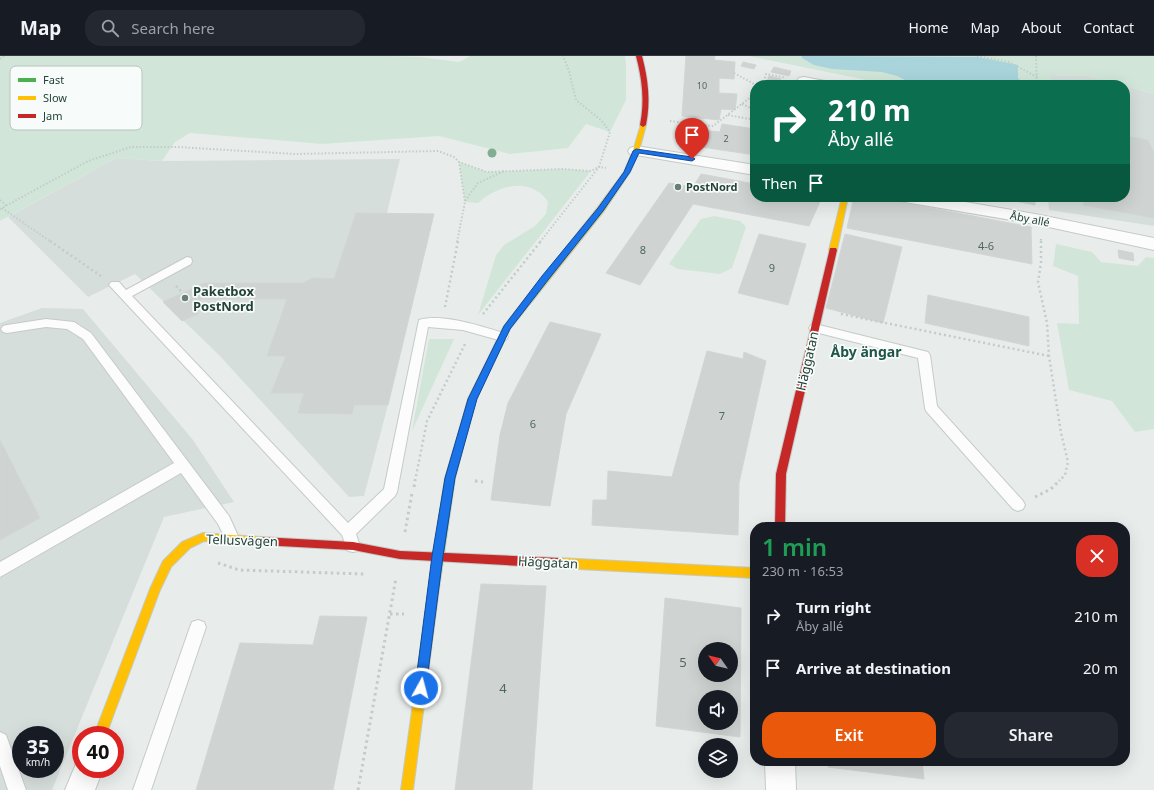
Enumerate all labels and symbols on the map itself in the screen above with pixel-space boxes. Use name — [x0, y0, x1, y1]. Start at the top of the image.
legend — [10, 66, 142, 130]
text: Fast — [43, 72, 64, 87]
house number: 10 — [697, 79, 707, 92]
text: Slow — [43, 90, 67, 105]
text: Jam — [42, 108, 62, 123]
pin — [675, 118, 709, 159]
house number: 2 — [723, 132, 729, 145]
place label: PostNord — [686, 179, 738, 194]
marker: PostNord — [673, 182, 683, 192]
street label: Åby allé — [1009, 207, 1051, 230]
house number: 4-6 — [978, 238, 994, 253]
house number: 8 — [640, 242, 646, 257]
house number: 9 — [769, 260, 775, 275]
place label: Paketbox PostNord — [193, 282, 254, 315]
marker: Paketbox PostNord — [180, 293, 190, 303]
street label: Häggatan — [791, 330, 823, 392]
district label: Åby ängar — [831, 342, 902, 361]
house number: 7 — [719, 408, 725, 423]
house number: 6 — [530, 416, 536, 431]
street label: Tellusvägen — [206, 530, 278, 550]
street label: Häggatan — [517, 551, 579, 573]
north arrow — [698, 642, 738, 682]
house number: 5 — [679, 653, 687, 671]
position arrow — [400, 667, 442, 709]
house number: 4 — [499, 679, 507, 697]
speed limit sign: 40 — [72, 726, 124, 778]

